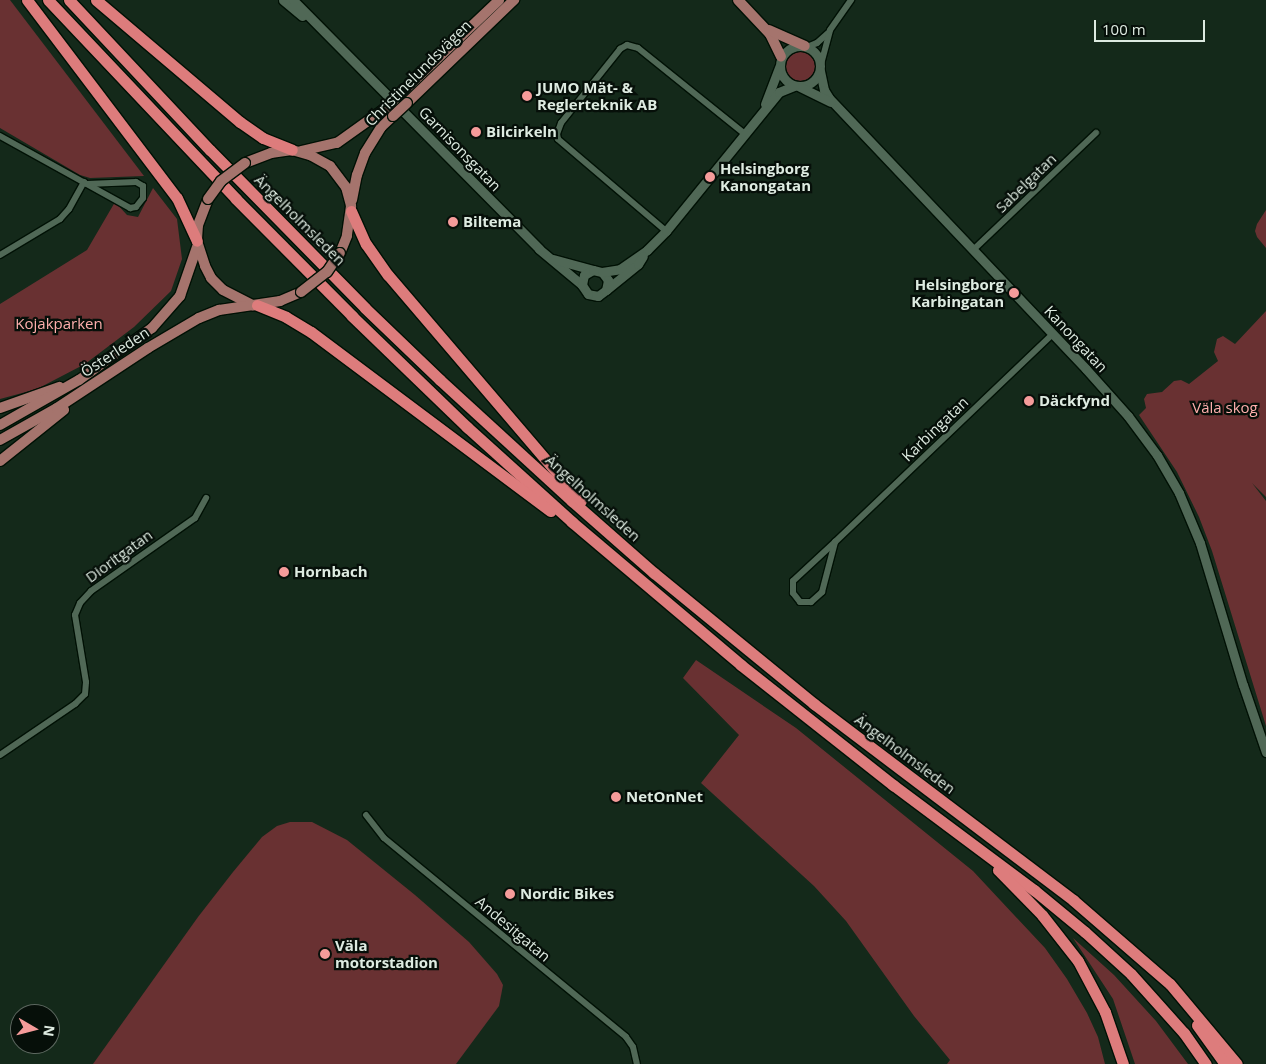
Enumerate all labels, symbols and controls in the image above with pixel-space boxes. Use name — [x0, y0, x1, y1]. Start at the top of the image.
scale bar — [1096, 10, 1207, 42]
street label: Christinelundsvägen — [361, 16, 475, 130]
text: 100 m — [1102, 19, 1146, 39]
place label: JUMO Mät- & Reglerteknik AB — [537, 78, 657, 113]
marker: JUMO Mät- & Reglerteknik AB — [521, 90, 533, 102]
street label: Garnisonsgatan — [415, 103, 505, 195]
place label: Bilcirkeln — [486, 123, 557, 141]
marker: Bilcirkeln — [470, 126, 482, 138]
street label: Sabelgatan — [992, 150, 1060, 216]
place label: Helsingborg Kanongatan — [720, 159, 811, 194]
street label: Ängelholmsleden — [251, 171, 349, 269]
marker: Helsingborg Kanongatan — [704, 171, 716, 183]
place label: Biltema — [463, 213, 521, 231]
marker: Biltema — [447, 216, 459, 228]
place label: Helsingborg Karbingatan — [911, 275, 1004, 310]
marker: Helsingborg Karbingatan — [1008, 287, 1020, 299]
street label: Kanongatan — [1041, 302, 1111, 376]
park label: Kojakparken — [15, 315, 103, 333]
street label: Österleden — [78, 323, 152, 381]
place label: Däckfynd — [1039, 392, 1110, 410]
street label: Karbingatan — [898, 393, 972, 465]
marker: Däckfynd — [1023, 395, 1035, 407]
park label: Väla skog — [1192, 399, 1258, 417]
street label: Ängelholmsleden — [542, 451, 644, 545]
street label: Dioritgatan — [82, 526, 156, 586]
place label: Hornbach — [294, 563, 368, 581]
marker: Hornbach — [278, 566, 290, 578]
street label: Ängelholmsleden — [851, 710, 959, 798]
place label: NetOnNet — [626, 788, 703, 806]
marker: NetOnNet — [610, 791, 622, 803]
place label: Nordic Bikes — [520, 885, 614, 903]
marker: Nordic Bikes — [504, 888, 516, 900]
street label: Andesitgatan — [472, 893, 554, 965]
place label: Väla motorstadion — [335, 936, 438, 971]
marker: Väla motorstadion — [319, 948, 331, 960]
north arrow — [10, 1004, 60, 1054]
text: N — [39, 1024, 60, 1038]

